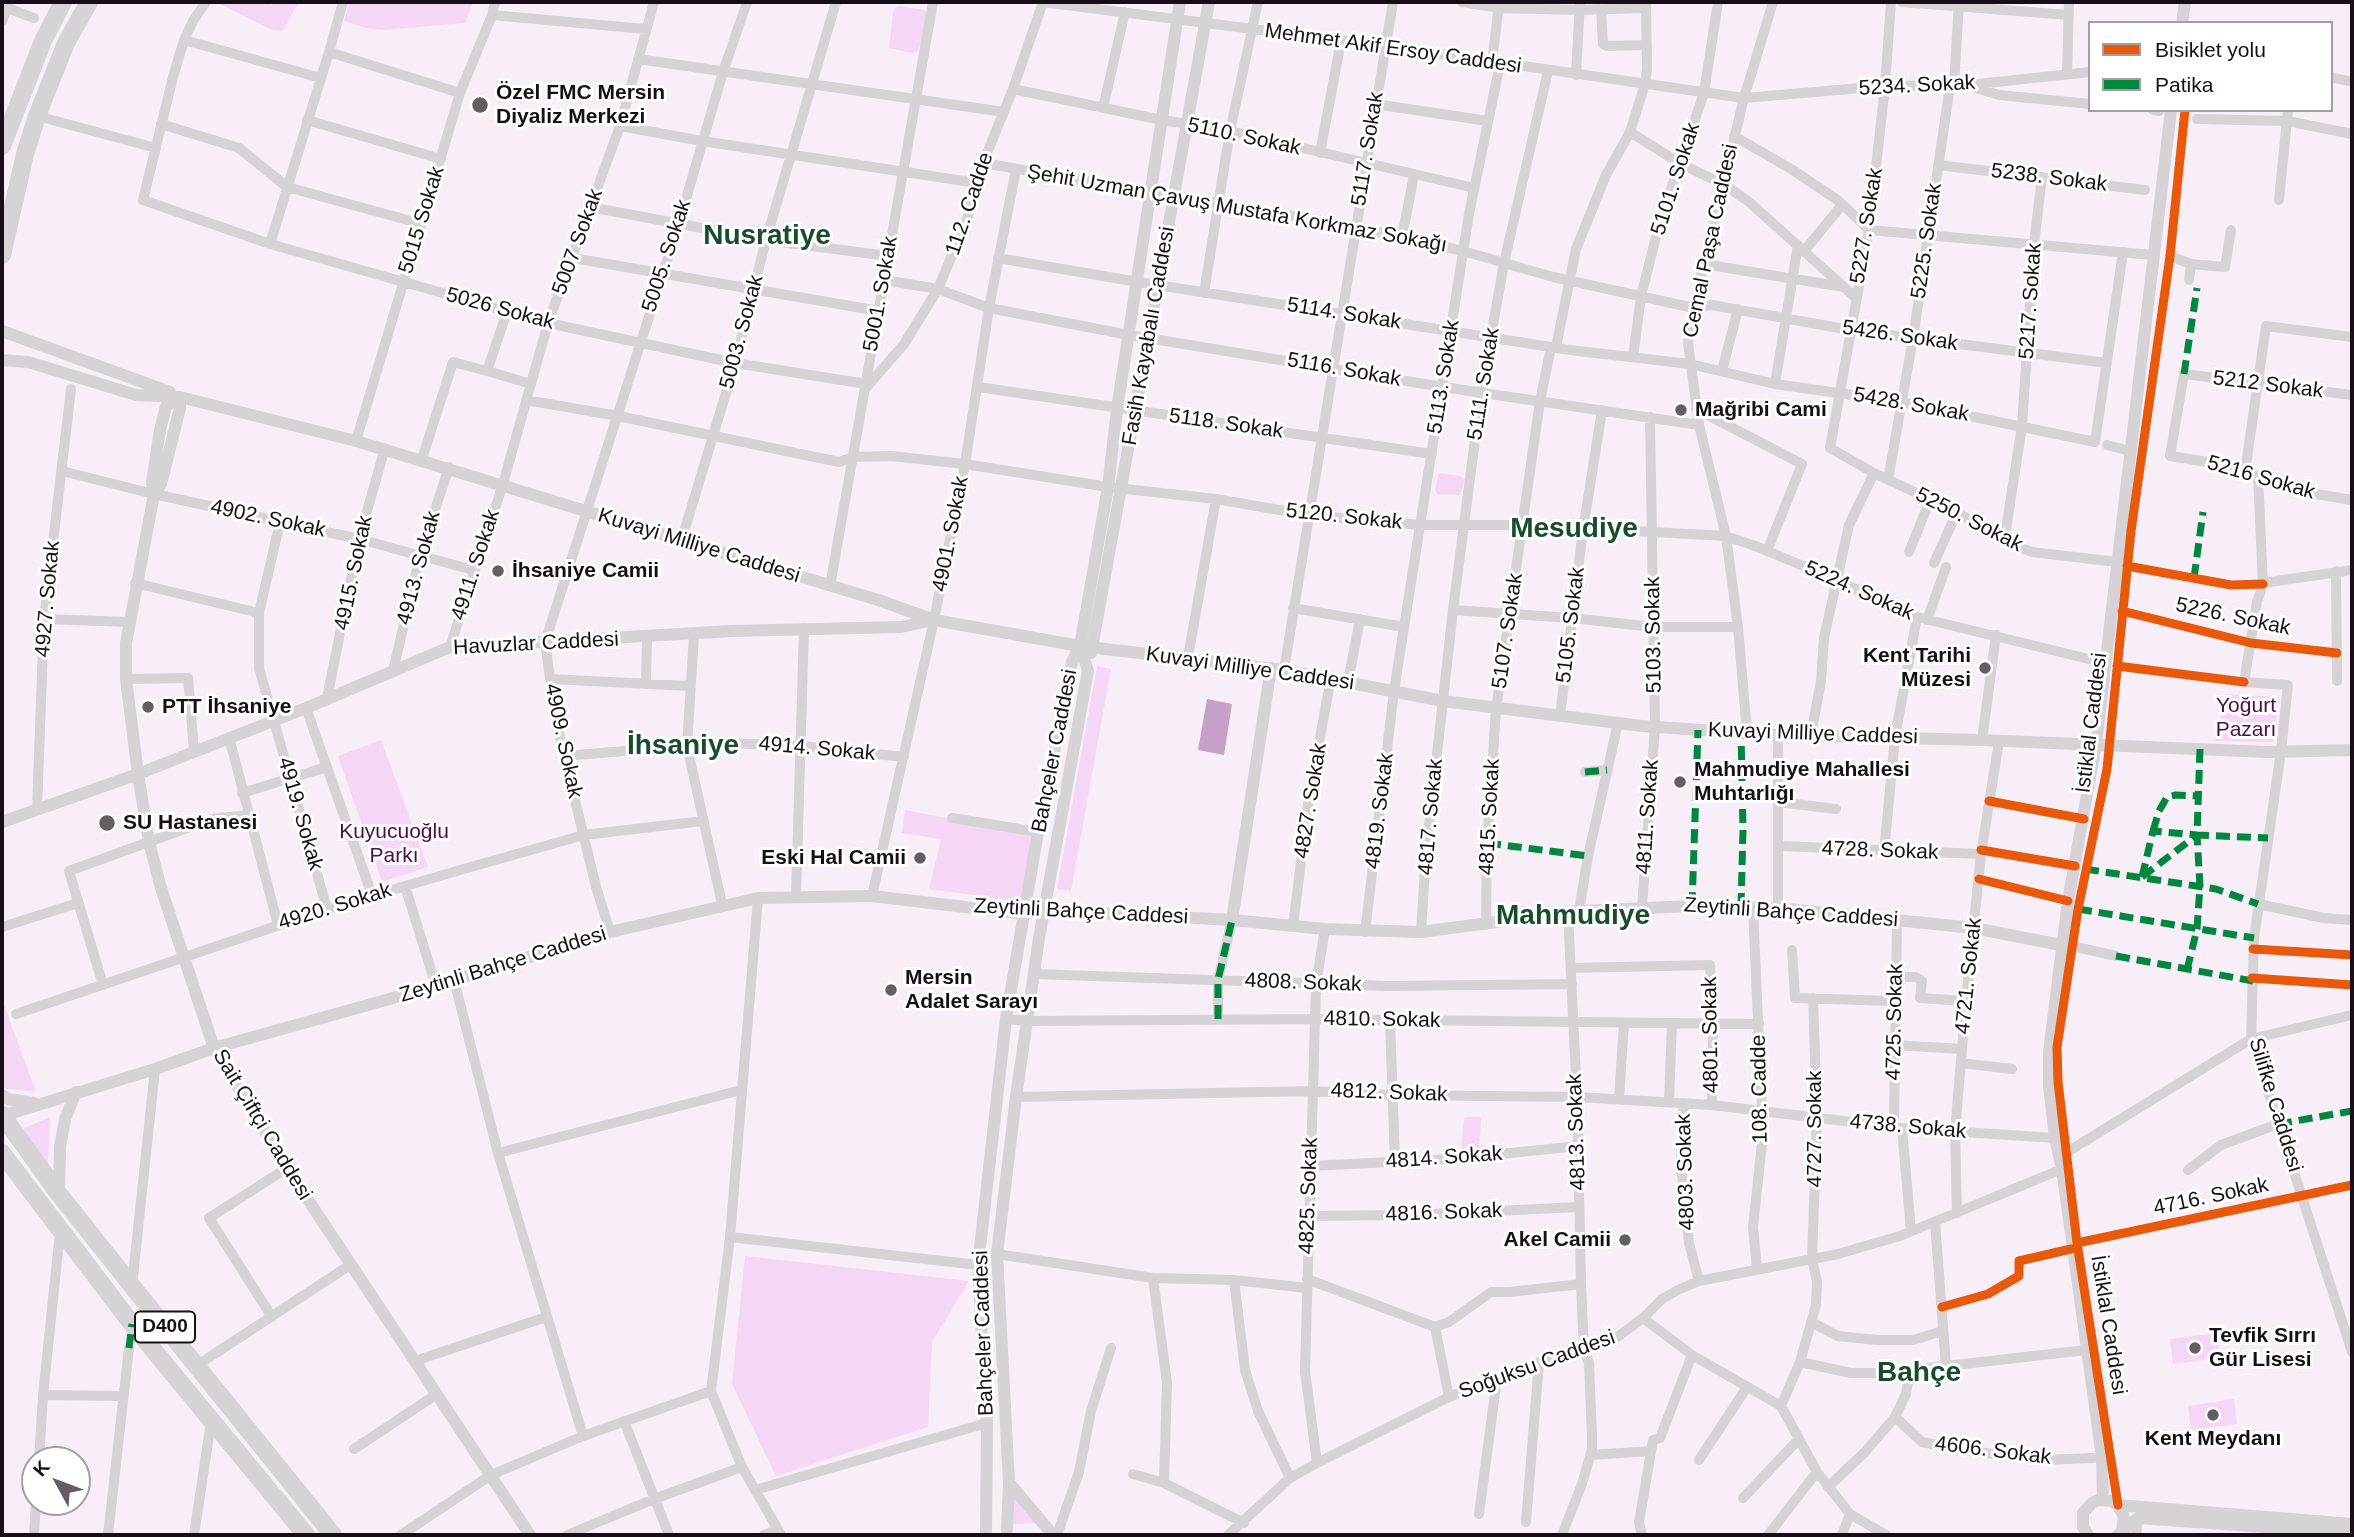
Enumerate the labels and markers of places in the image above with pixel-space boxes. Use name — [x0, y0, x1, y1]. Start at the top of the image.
place label: Özel FMC Mersin Diyaliz Merkezi — [496, 80, 665, 130]
marker: Özel FMC Mersin Diyaliz Merkezi — [470, 95, 490, 115]
place label: Mağribi Cami — [1695, 397, 1827, 423]
marker: Mağribi Cami — [1673, 402, 1689, 418]
place label: İhsaniye Camii — [512, 558, 659, 584]
marker: İhsaniye Camii — [490, 563, 506, 579]
place label: Kent Tarihi Müzesi — [1863, 643, 1971, 693]
marker: Kent Tarihi Müzesi — [1977, 660, 1993, 676]
place label: PTT İhsaniye — [162, 694, 292, 720]
marker: PTT İhsaniye — [140, 699, 156, 715]
place label: Mahmudiye Mahallesi Muhtarlığı — [1694, 757, 1910, 807]
marker: Mahmudiye Mahallesi Muhtarlığı — [1672, 774, 1688, 790]
place label: SU Hastanesi — [123, 810, 257, 836]
marker: SU Hastanesi — [97, 813, 117, 833]
place label: Eski Hal Camii — [761, 845, 906, 871]
marker: Eski Hal Camii — [912, 850, 928, 866]
place label: Mersin Adalet Sarayı — [905, 965, 1038, 1015]
marker: Mersin Adalet Sarayı — [883, 982, 899, 998]
place label: Akel Camii — [1504, 1227, 1611, 1253]
marker: Akel Camii — [1617, 1232, 1633, 1248]
place label: Tevfik Sırrı Gür Lisesi — [2209, 1323, 2316, 1373]
marker: Tevfik Sırrı Gür Lisesi — [2187, 1340, 2203, 1356]
marker: Kent Meydanı — [2205, 1407, 2221, 1423]
place label: Kent Meydanı — [2145, 1426, 2281, 1452]

